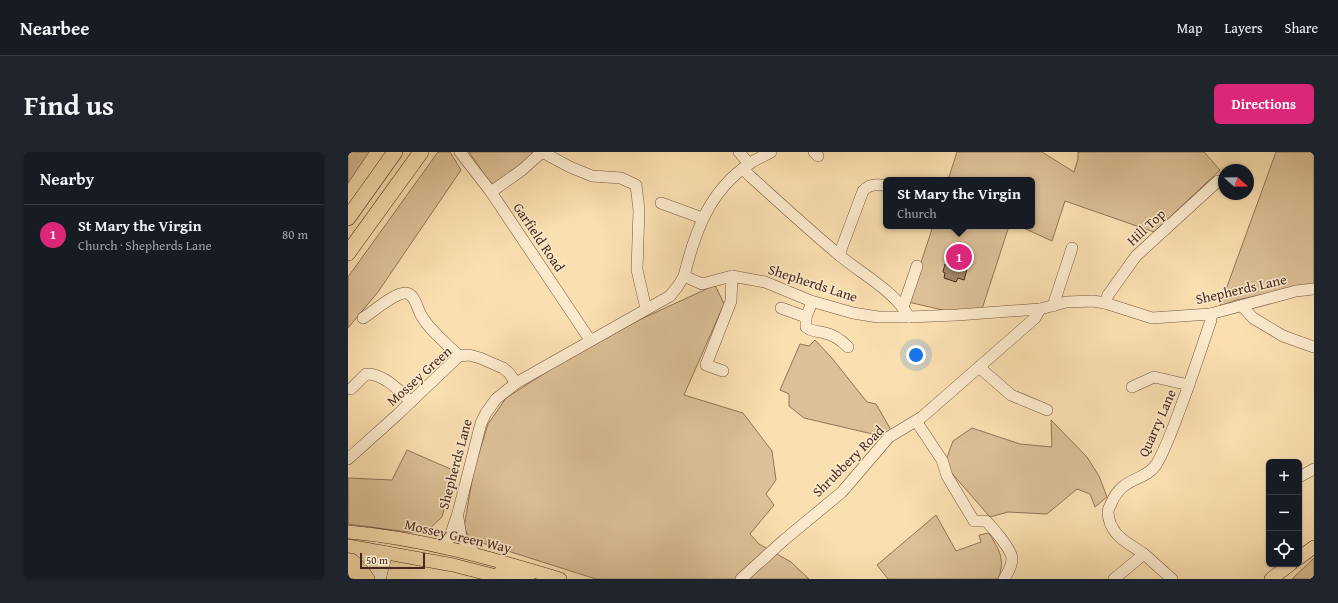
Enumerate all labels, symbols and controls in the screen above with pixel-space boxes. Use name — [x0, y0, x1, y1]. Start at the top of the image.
text: Nearbee — [20, 14, 90, 42]
text: Map — [1177, 18, 1203, 38]
text: Layers — [1225, 18, 1263, 38]
text: Share — [1285, 18, 1318, 38]
text: Find us — [24, 84, 114, 125]
button: Directions — [1214, 84, 1314, 124]
north arrow — [1218, 164, 1254, 200]
text: Nearby — [40, 166, 94, 191]
popup — [883, 177, 1035, 229]
text: St Mary the Virgin — [897, 183, 1021, 204]
street label: Garfield Road — [509, 198, 570, 276]
text: Church — [897, 204, 937, 223]
street label: Hill Top — [1122, 204, 1170, 250]
text: St Mary the Virgin — [78, 215, 202, 236]
text: 1 — [50, 225, 56, 244]
text: 80 m — [282, 225, 308, 244]
text: Church · Shepherds Lane — [78, 236, 212, 255]
pin: 1 — [946, 242, 972, 272]
street label: Shepherds Lane — [766, 259, 861, 307]
street label: Shepherds Lane — [1194, 269, 1289, 309]
street label: Mossey Green — [382, 341, 456, 411]
your location — [906, 345, 926, 365]
street label: Quarry Lane — [1133, 386, 1181, 460]
street label: Shepherds Lane — [433, 416, 477, 511]
street label: Shrubbery Road — [808, 420, 889, 501]
map controls — [1266, 459, 1302, 567]
button: + — [1266, 459, 1302, 495]
button: − — [1266, 495, 1302, 531]
street label: Mossey Green Way — [403, 514, 513, 558]
button: locate — [1266, 531, 1302, 567]
scale bar — [360, 551, 425, 570]
text: 50 m — [366, 552, 388, 568]

